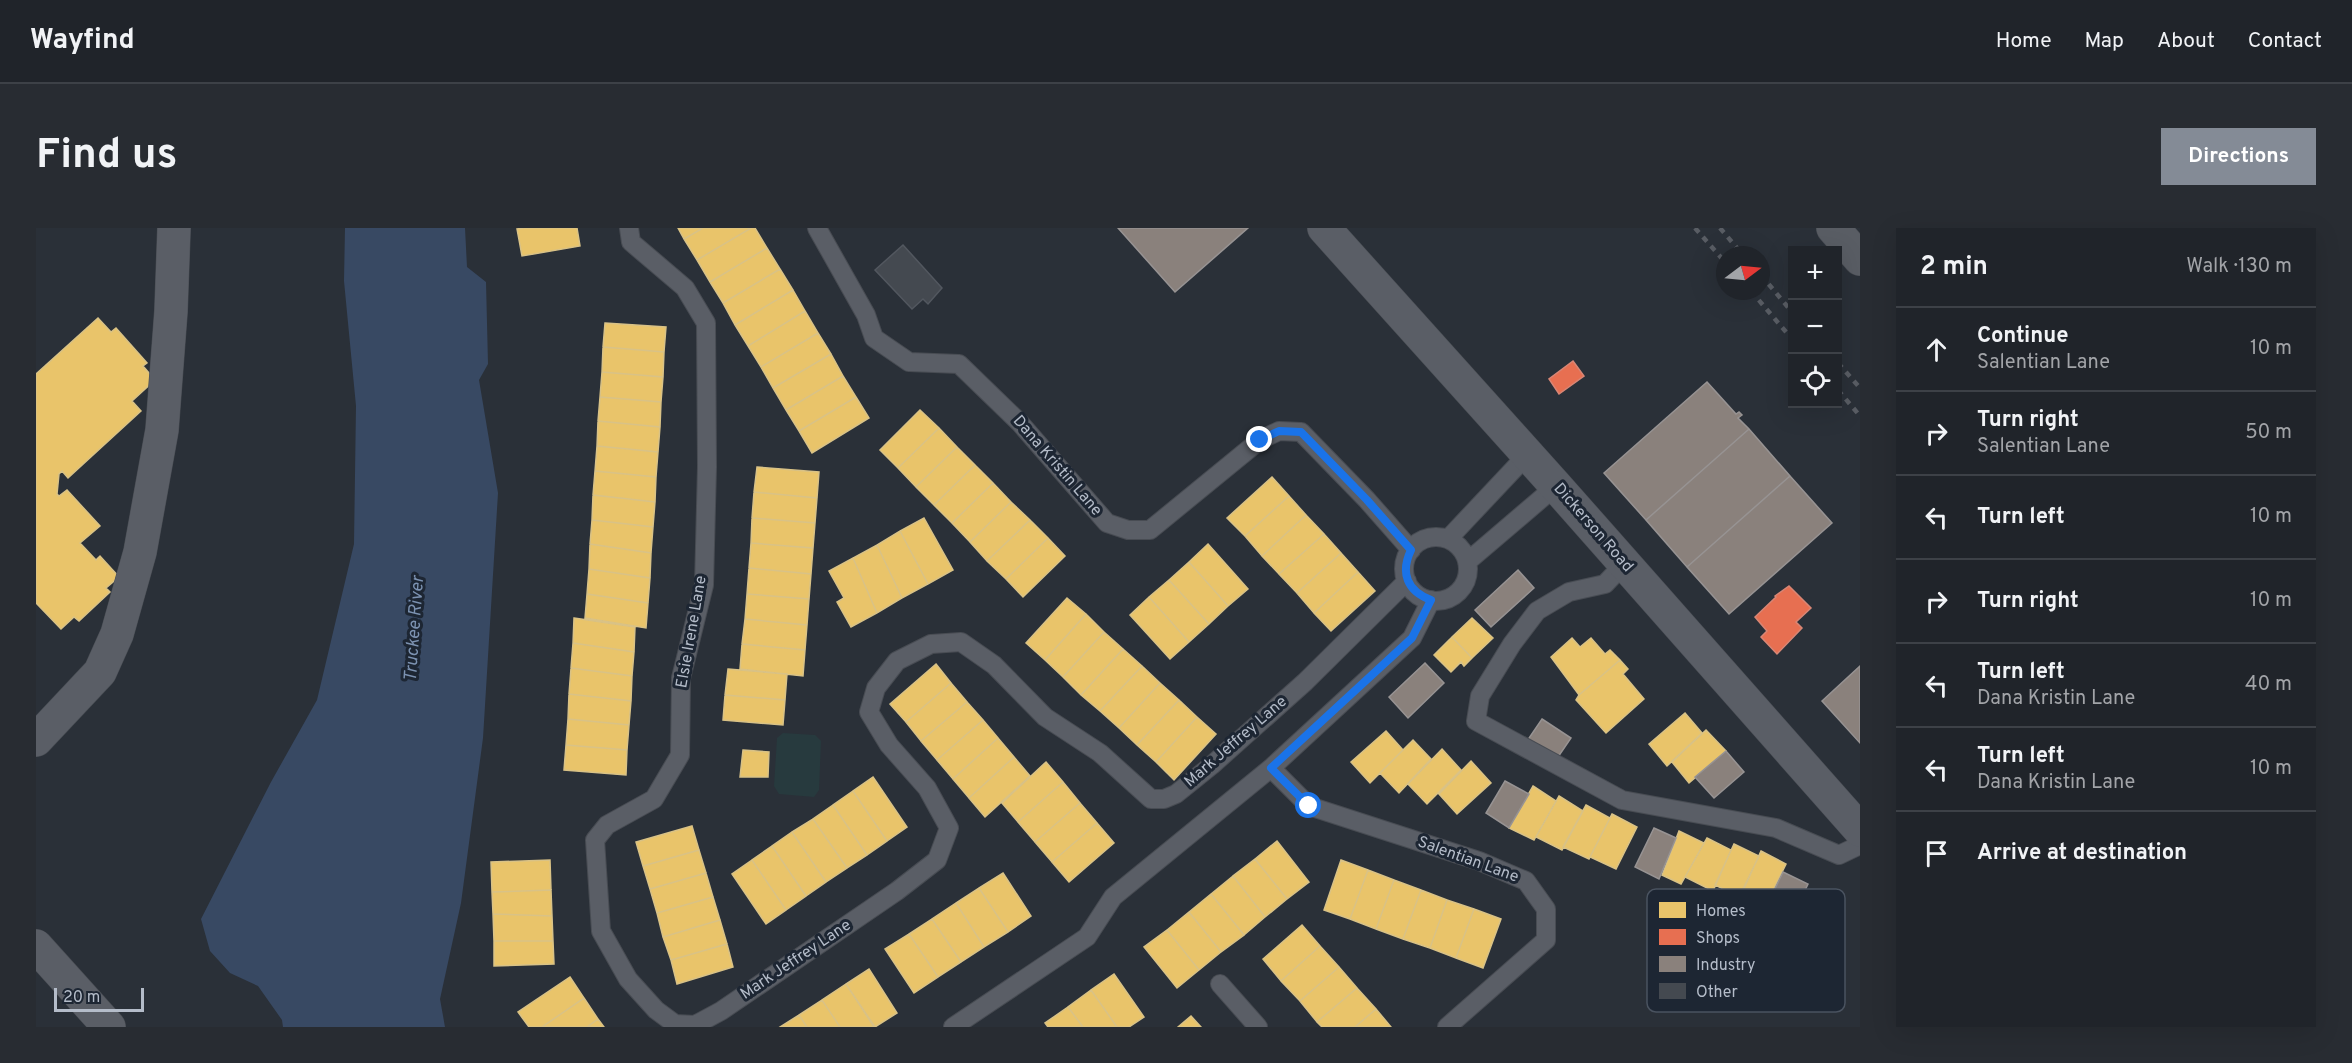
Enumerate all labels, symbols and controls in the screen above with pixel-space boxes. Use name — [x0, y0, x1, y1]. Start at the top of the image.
text: Wayfind — [30, 23, 135, 59]
text: Home — [1996, 28, 2052, 55]
text: Map — [2085, 28, 2124, 55]
text: About — [2157, 28, 2215, 55]
text: Contact — [2248, 28, 2322, 55]
button: Directions — [2161, 128, 2316, 185]
text: Find us — [36, 130, 177, 183]
north arrow — [1716, 246, 1770, 300]
map controls — [1788, 246, 1842, 408]
button: + — [1788, 246, 1842, 300]
text: 2 min — [1920, 251, 1988, 284]
text: Walk · 130 m — [2186, 254, 2292, 280]
button: − — [1788, 300, 1842, 354]
text: Continue — [1977, 323, 2068, 350]
icon: ahead — [1920, 333, 1953, 366]
text: 10 m — [2250, 336, 2292, 362]
text: Salentian Lane — [1977, 350, 2110, 376]
button: locate — [1788, 354, 1842, 408]
text: Turn right — [1977, 407, 2079, 434]
street label: Dana Kristin Lane — [1008, 412, 1106, 520]
icon: right — [1920, 417, 1953, 450]
text: 50 m — [2245, 420, 2292, 446]
route end — [1246, 426, 1272, 452]
text: Salentian Lane — [1977, 434, 2110, 460]
street label: Dickerson Road — [1549, 479, 1637, 577]
icon: left — [1920, 501, 1953, 534]
text: Turn left — [1977, 504, 2065, 531]
text: 10 m — [2250, 504, 2292, 530]
water label: Truckee River — [400, 573, 430, 683]
street label: Elsie Irene Lane — [672, 574, 712, 690]
icon: right — [1920, 585, 1953, 618]
text: Turn right — [1977, 588, 2079, 615]
text: 10 m — [2250, 588, 2292, 614]
text: Turn left — [1977, 659, 2065, 686]
icon: left — [1920, 669, 1953, 702]
text: 40 m — [2245, 672, 2292, 698]
text: Dana Kristin Lane — [1977, 686, 2135, 712]
street label: Mark Jeffrey Lane — [1181, 692, 1291, 792]
text: Turn left — [1977, 743, 2065, 770]
icon: left — [1920, 753, 1953, 786]
text: 10 m — [2250, 756, 2292, 782]
text: Dana Kristin Lane — [1977, 770, 2135, 796]
route start — [1295, 792, 1321, 818]
street label: Salentian Lane — [1415, 832, 1521, 888]
icon: arrive — [1920, 837, 1953, 870]
text: Arrive at destination — [1977, 840, 2187, 867]
legend — [1647, 889, 1845, 1012]
text: Homes — [1696, 902, 1746, 922]
street label: Mark Jeffrey Lane — [737, 916, 855, 1004]
text: Shops — [1696, 929, 1740, 949]
text: Industry — [1696, 956, 1755, 976]
text: Other — [1696, 983, 1738, 1003]
scale bar — [54, 985, 144, 1012]
text: 20 m — [63, 988, 100, 1008]

